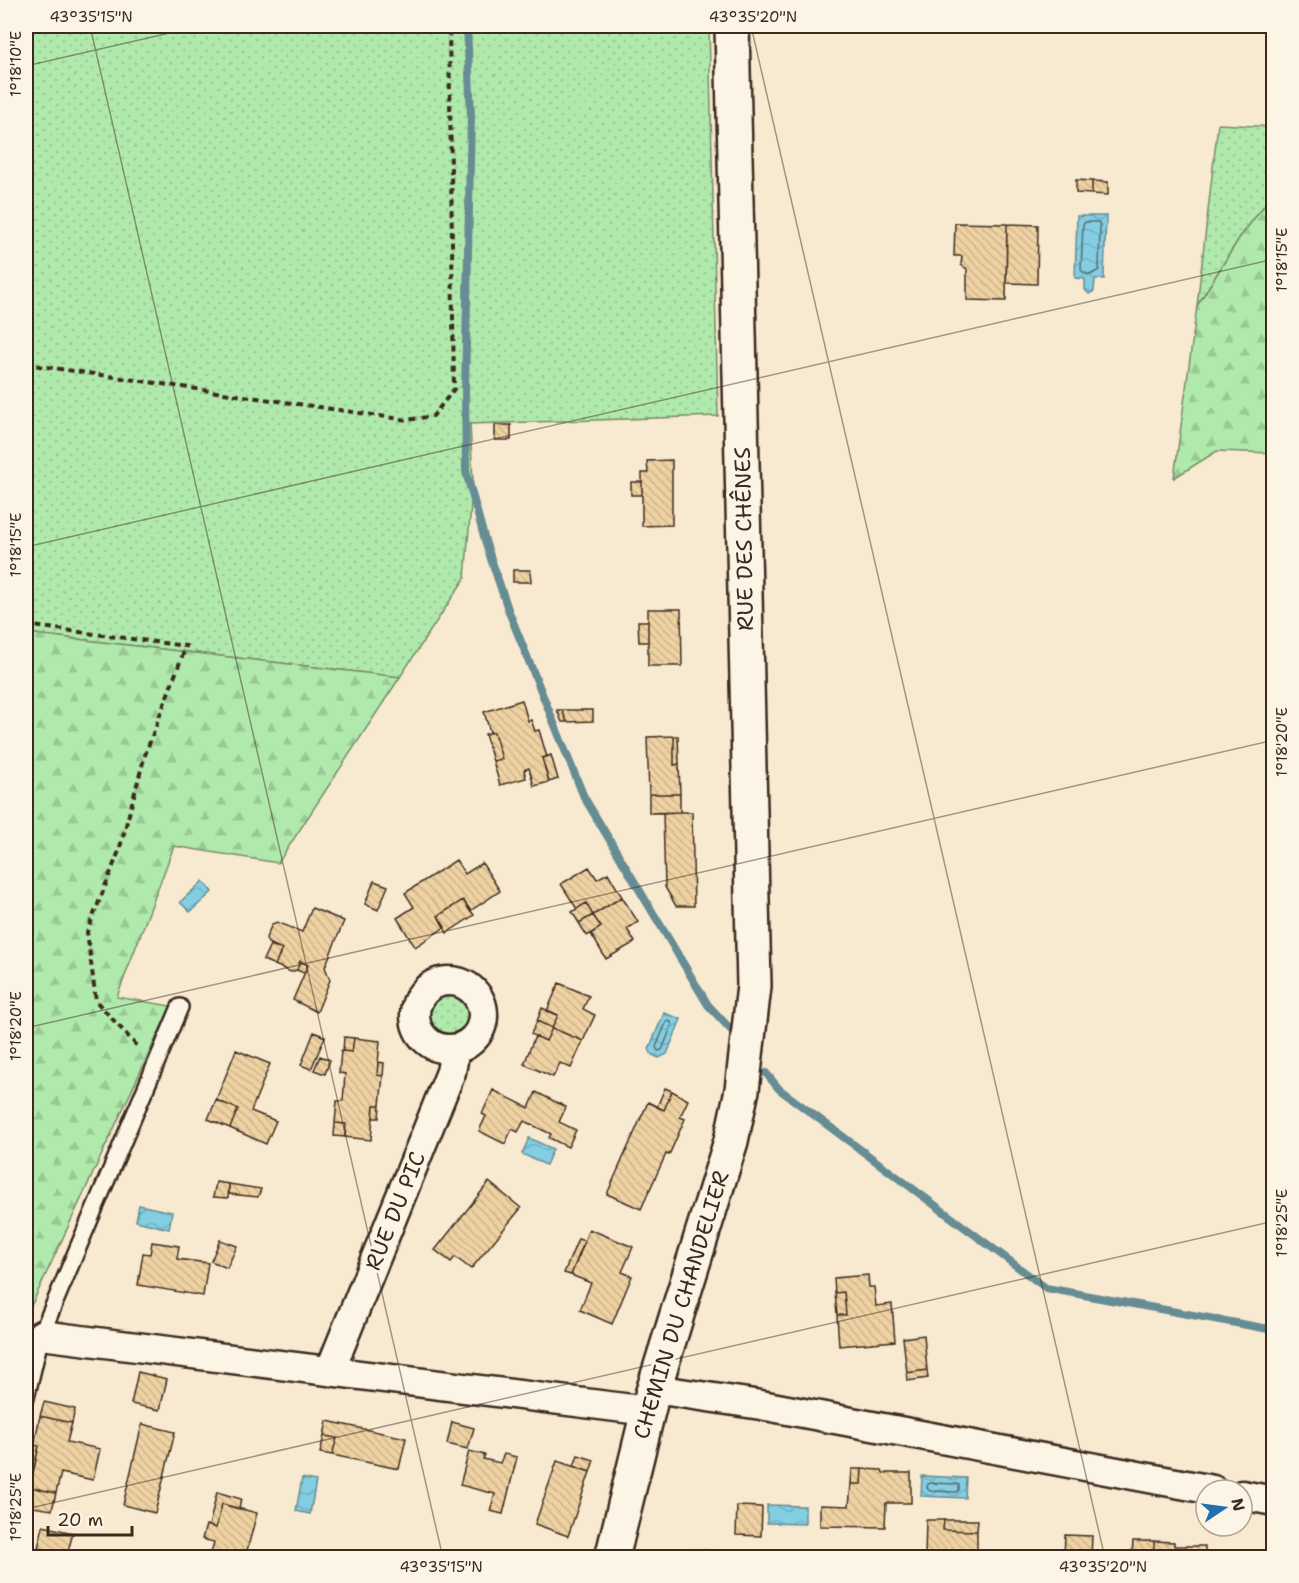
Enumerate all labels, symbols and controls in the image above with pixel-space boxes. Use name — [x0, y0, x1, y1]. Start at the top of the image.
text: 43°35'15"N — [49, 7, 133, 27]
text: 43°35'20"N — [709, 7, 797, 27]
text: 1°18'10"E — [6, 31, 26, 97]
text: 1°18'15"E — [1272, 228, 1292, 292]
street label: RUE DES CHÊNES — [728, 447, 760, 631]
text: 1°18'15"E — [6, 513, 26, 577]
text: 1°18'20"E — [1272, 707, 1292, 777]
text: 1°18'20"E — [6, 991, 26, 1061]
street label: RUE DU PIC — [358, 1147, 432, 1275]
street label: CHEMIN DU CHANDELIER — [626, 1167, 736, 1443]
text: 1°18'25"E — [1272, 1189, 1292, 1257]
text: 1°18'25"E — [6, 1473, 26, 1541]
north arrow — [1194, 1478, 1254, 1538]
text: N — [1226, 1496, 1250, 1513]
scale bar — [48, 1499, 132, 1537]
text: 20 m — [57, 1508, 103, 1532]
text: 43°35'15"N — [399, 1557, 483, 1577]
text: 43°35'20"N — [1059, 1557, 1147, 1577]

